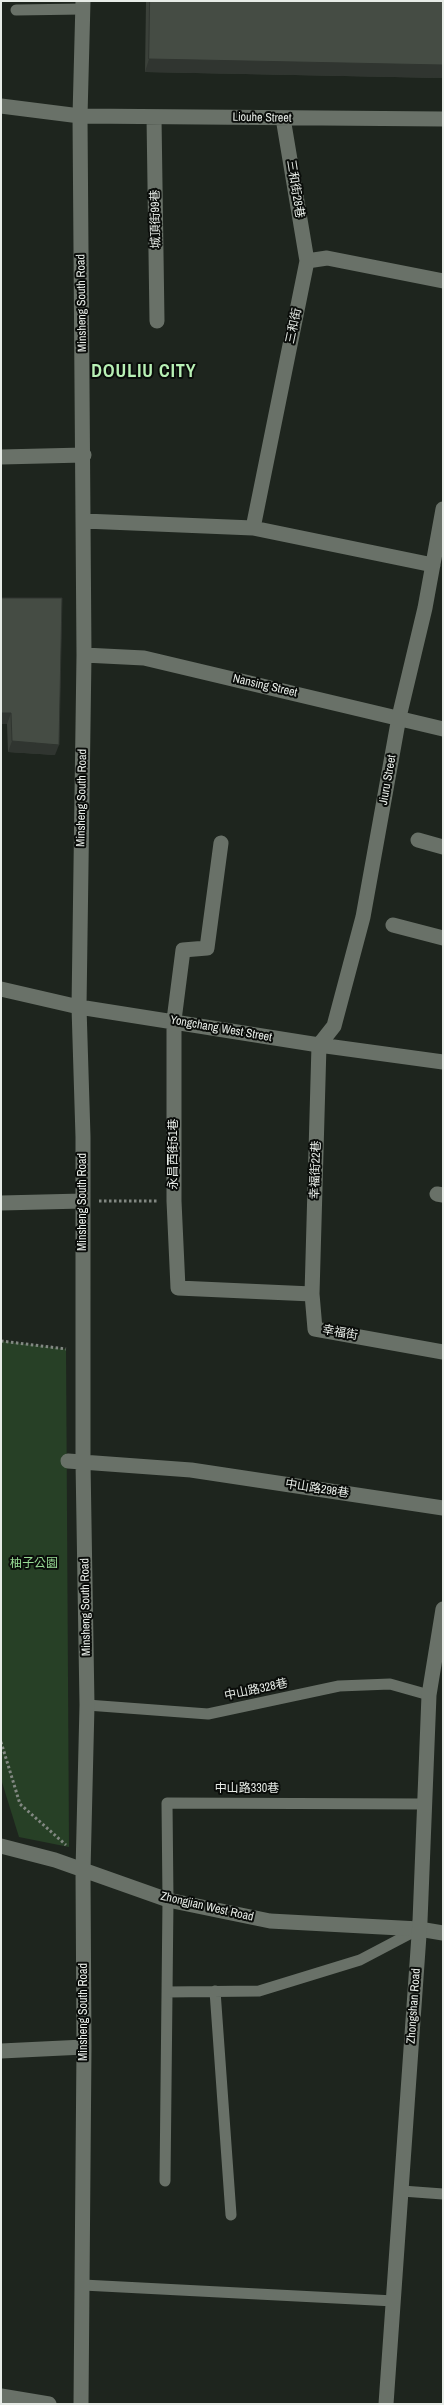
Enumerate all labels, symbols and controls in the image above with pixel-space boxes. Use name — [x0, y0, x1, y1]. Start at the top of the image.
street label: Liouhe Street — [232, 110, 292, 126]
street label: 三和街28巷 — [283, 159, 307, 219]
street label: 城頂街99巷 — [148, 189, 164, 249]
street label: Minsheng South Road — [74, 254, 90, 352]
street label: 三和街 — [283, 307, 305, 345]
district label: DOULIU CITY — [90, 361, 198, 383]
street label: Nansing Street — [231, 672, 299, 700]
street label: Minsheng South Road — [74, 749, 90, 847]
street label: Jiuru Street — [376, 754, 400, 806]
street label: Yongchang West Street — [169, 1013, 273, 1045]
street label: 永昌西街51巷 — [167, 1119, 181, 1189]
street label: 幸福街22巷 — [308, 1140, 324, 1200]
street label: Minsheng South Road — [76, 1153, 90, 1251]
street label: 幸福街 — [321, 1323, 359, 1343]
street label: 中山路298巷 — [284, 1477, 350, 1501]
park label: 柚子公園 — [10, 1557, 58, 1571]
street label: Minsheng South Road — [78, 1558, 94, 1656]
street label: 中山路328巷 — [223, 1676, 289, 1704]
street label: 中山路330巷 — [215, 1782, 279, 1796]
street label: Zhongjian West Road — [159, 1889, 255, 1925]
street label: Minsheng South Road — [77, 1963, 91, 2061]
street label: Zhongshan Road — [404, 1968, 424, 2044]

